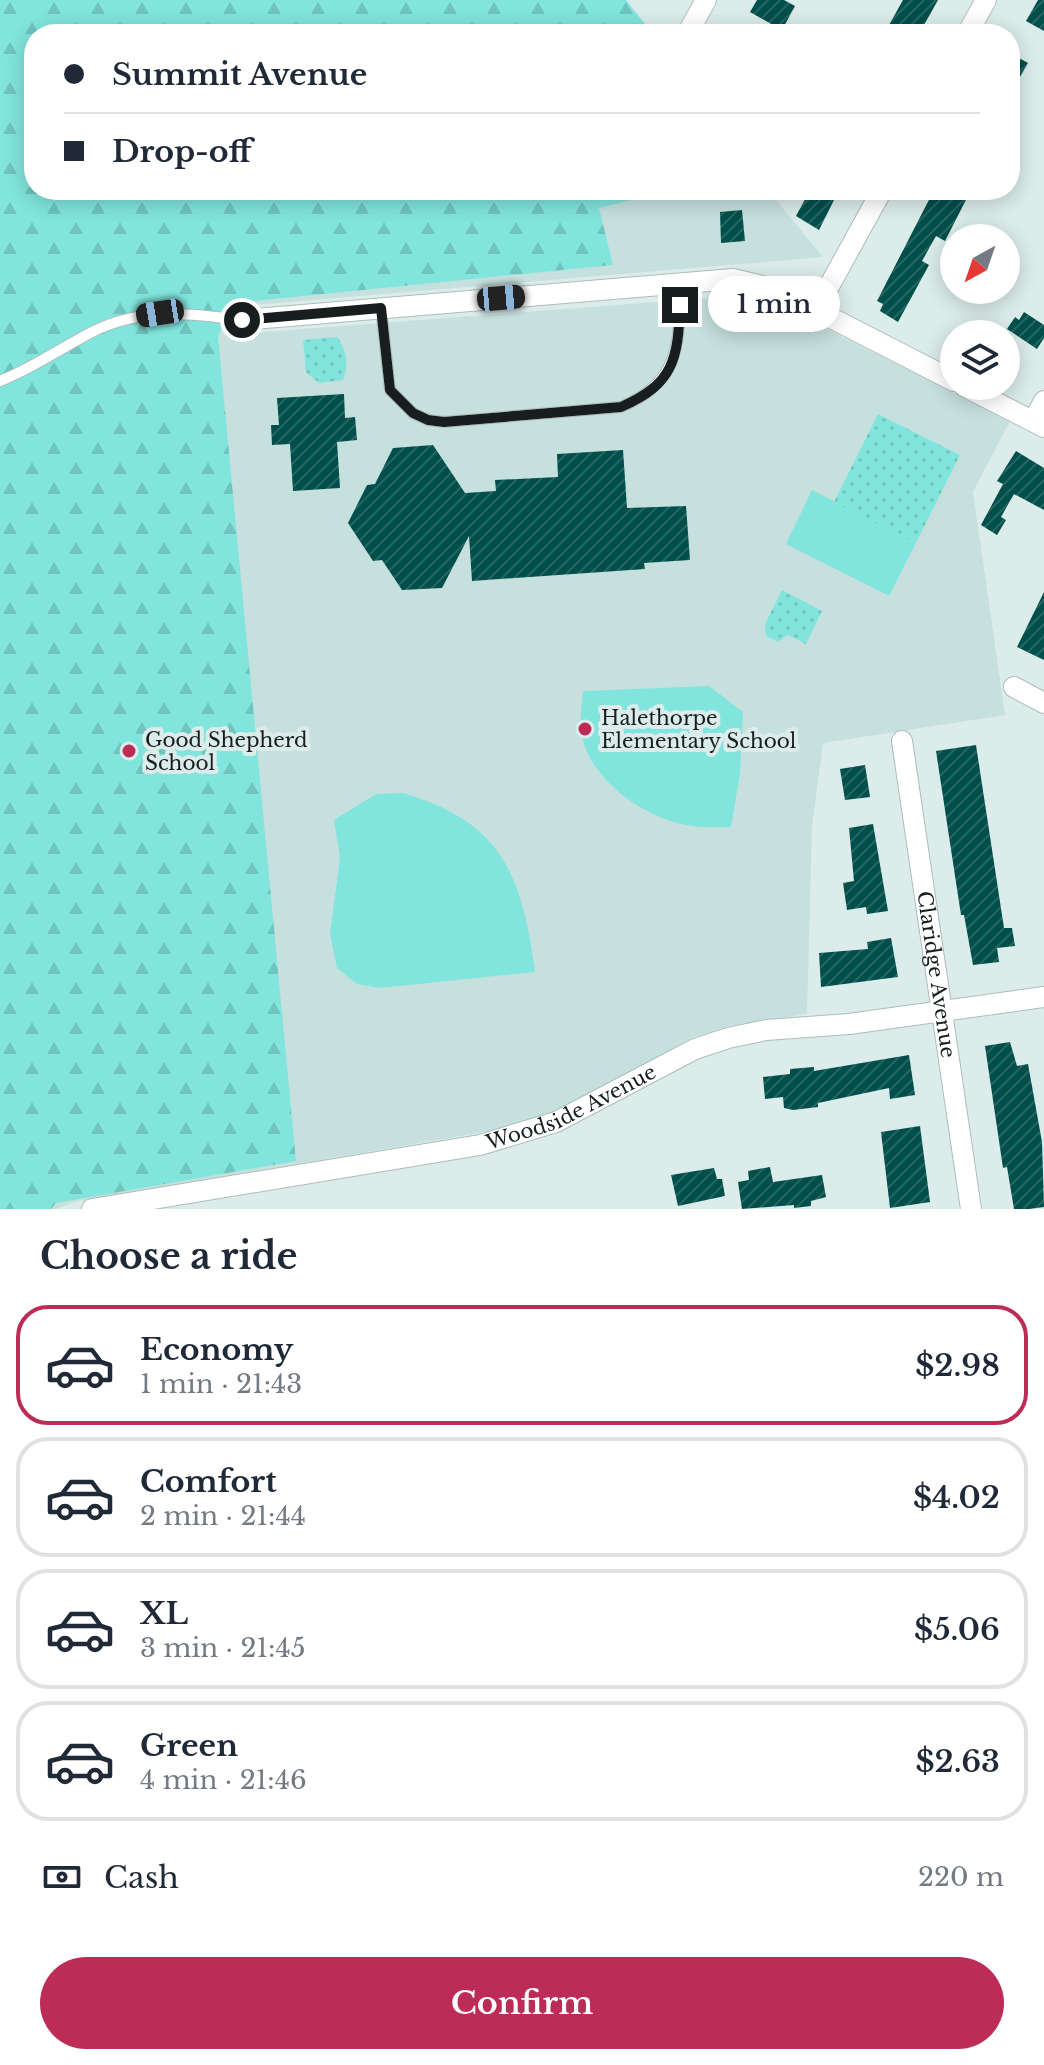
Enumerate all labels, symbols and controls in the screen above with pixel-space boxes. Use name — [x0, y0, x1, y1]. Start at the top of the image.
text: Summit Avenue — [112, 56, 367, 93]
text: Drop-off — [112, 133, 252, 170]
north arrow — [940, 224, 1020, 304]
map controls — [940, 224, 1020, 400]
callout: 1 min — [708, 277, 840, 333]
car — [476, 284, 526, 312]
route end — [662, 287, 698, 323]
text: 1 min — [737, 288, 811, 320]
car — [134, 297, 186, 329]
route start — [224, 302, 260, 338]
button: layers — [940, 320, 1020, 400]
place label: Halethorpe Elementary School — [601, 706, 796, 753]
marker: Halethorpe Elementary School — [576, 720, 594, 738]
place label: Good Shepherd School — [145, 728, 308, 775]
marker: Good Shepherd School — [120, 742, 138, 760]
street label: Claridge Avenue — [912, 890, 961, 1059]
street label: Woodside Avenue — [482, 1060, 660, 1155]
text: Choose a ride — [40, 1234, 297, 1279]
icon: car — [44, 1329, 116, 1401]
text: Economy — [140, 1331, 293, 1368]
text: $2.98 — [915, 1347, 1000, 1384]
text: 1 min · 21:43 — [140, 1368, 302, 1400]
icon: car — [44, 1461, 116, 1533]
text: Comfort — [140, 1463, 277, 1500]
text: $4.02 — [913, 1479, 1000, 1516]
text: 2 min · 21:44 — [140, 1500, 306, 1532]
icon: car — [44, 1593, 116, 1665]
text: XL — [140, 1595, 188, 1632]
text: $5.06 — [914, 1611, 1000, 1648]
text: 3 min · 21:45 — [140, 1632, 306, 1664]
icon: car — [44, 1725, 116, 1797]
text: Green — [140, 1727, 238, 1764]
text: $2.63 — [915, 1743, 1000, 1780]
text: 4 min · 21:46 — [140, 1764, 307, 1796]
icon: cash — [40, 1855, 84, 1899]
text: Cash — [104, 1859, 179, 1896]
text: 220 m — [918, 1861, 1004, 1893]
button: Confirm — [40, 1957, 1004, 2049]

